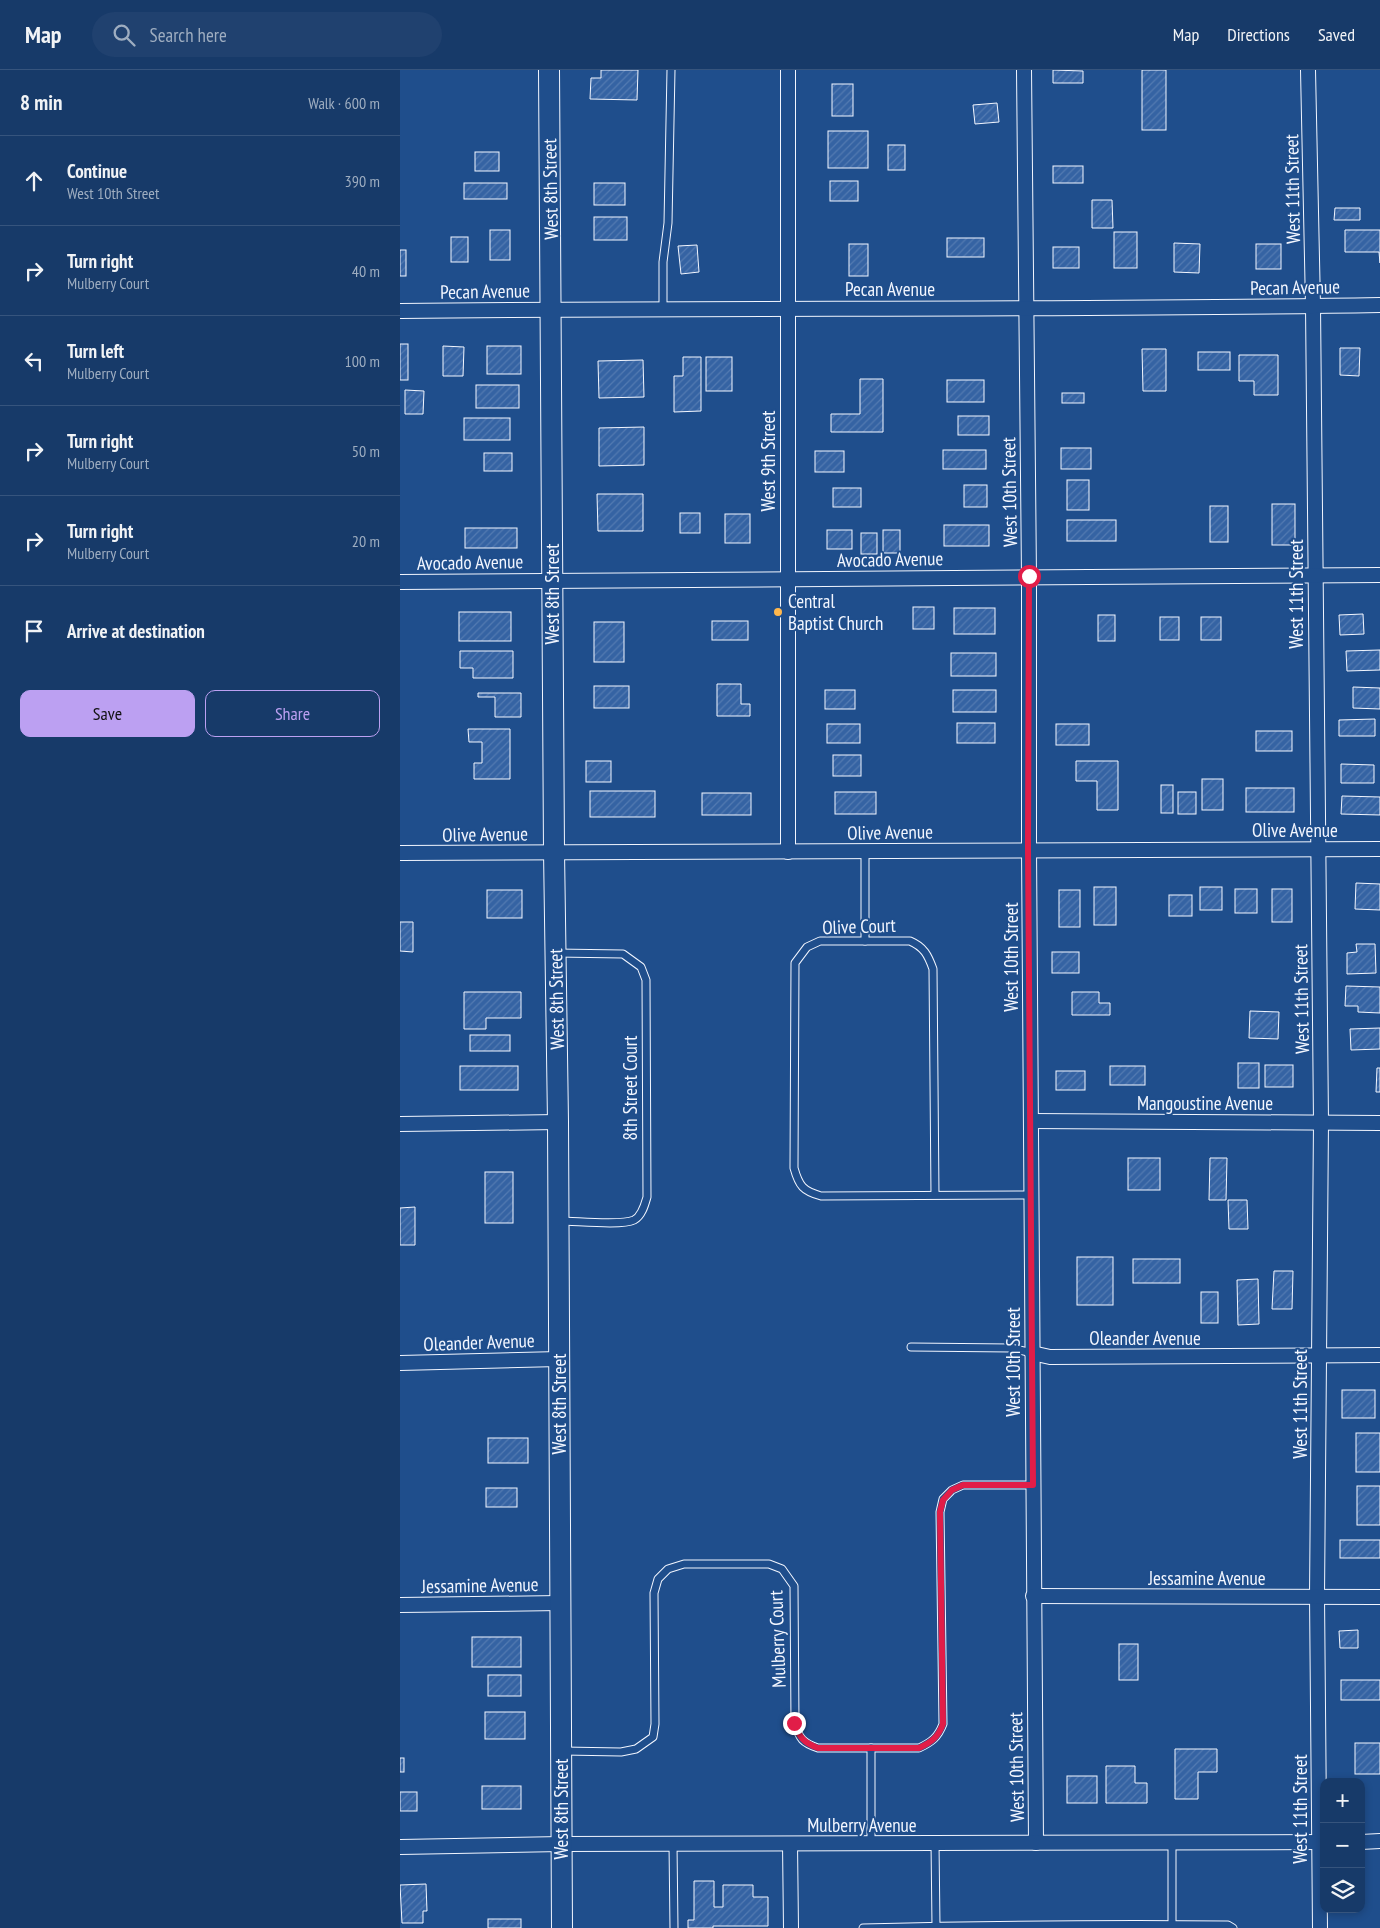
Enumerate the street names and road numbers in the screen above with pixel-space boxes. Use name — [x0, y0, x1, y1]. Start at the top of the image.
street label: West 11th Street — [1279, 133, 1305, 244]
street label: West 8th Street — [537, 137, 563, 240]
street label: Pecan Avenue — [1250, 274, 1340, 300]
street label: Pecan Avenue — [845, 277, 935, 301]
street label: Pecan Avenue — [440, 278, 530, 304]
street label: West 9th Street — [756, 410, 780, 512]
street label: West 10th Street — [996, 436, 1022, 547]
street label: West 11th Street — [1284, 538, 1308, 649]
street label: West 8th Street — [540, 543, 564, 645]
street label: Avocado Avenue — [837, 546, 944, 572]
street label: Avocado Avenue — [417, 549, 524, 575]
street label: Olive Avenue — [1252, 818, 1338, 842]
street label: Olive Avenue — [847, 819, 933, 845]
street label: Olive Avenue — [442, 821, 528, 847]
street label: West 10th Street — [999, 901, 1023, 1012]
street label: Olive Court — [822, 913, 897, 939]
street label: West 11th Street — [1288, 943, 1314, 1054]
street label: West 8th Street — [543, 947, 569, 1050]
street label: 8th Street Court — [618, 1035, 642, 1141]
street label: Mangoustine Avenue — [1137, 1091, 1273, 1115]
street label: West 10th Street — [1001, 1306, 1025, 1417]
street label: Oleander Avenue — [1089, 1326, 1201, 1350]
street label: Oleander Avenue — [423, 1328, 535, 1356]
street label: West 11th Street — [1288, 1348, 1312, 1459]
street label: West 8th Street — [547, 1353, 571, 1455]
street label: Jessamine Avenue — [1147, 1566, 1266, 1590]
street label: Jessamine Avenue — [420, 1572, 539, 1598]
street label: Mulberry Court — [763, 1589, 791, 1688]
street label: West 10th Street — [1003, 1711, 1029, 1822]
street label: West 11th Street — [1288, 1753, 1312, 1864]
street label: West 8th Street — [549, 1758, 573, 1860]
street label: Mulberry Avenue — [807, 1813, 917, 1837]

